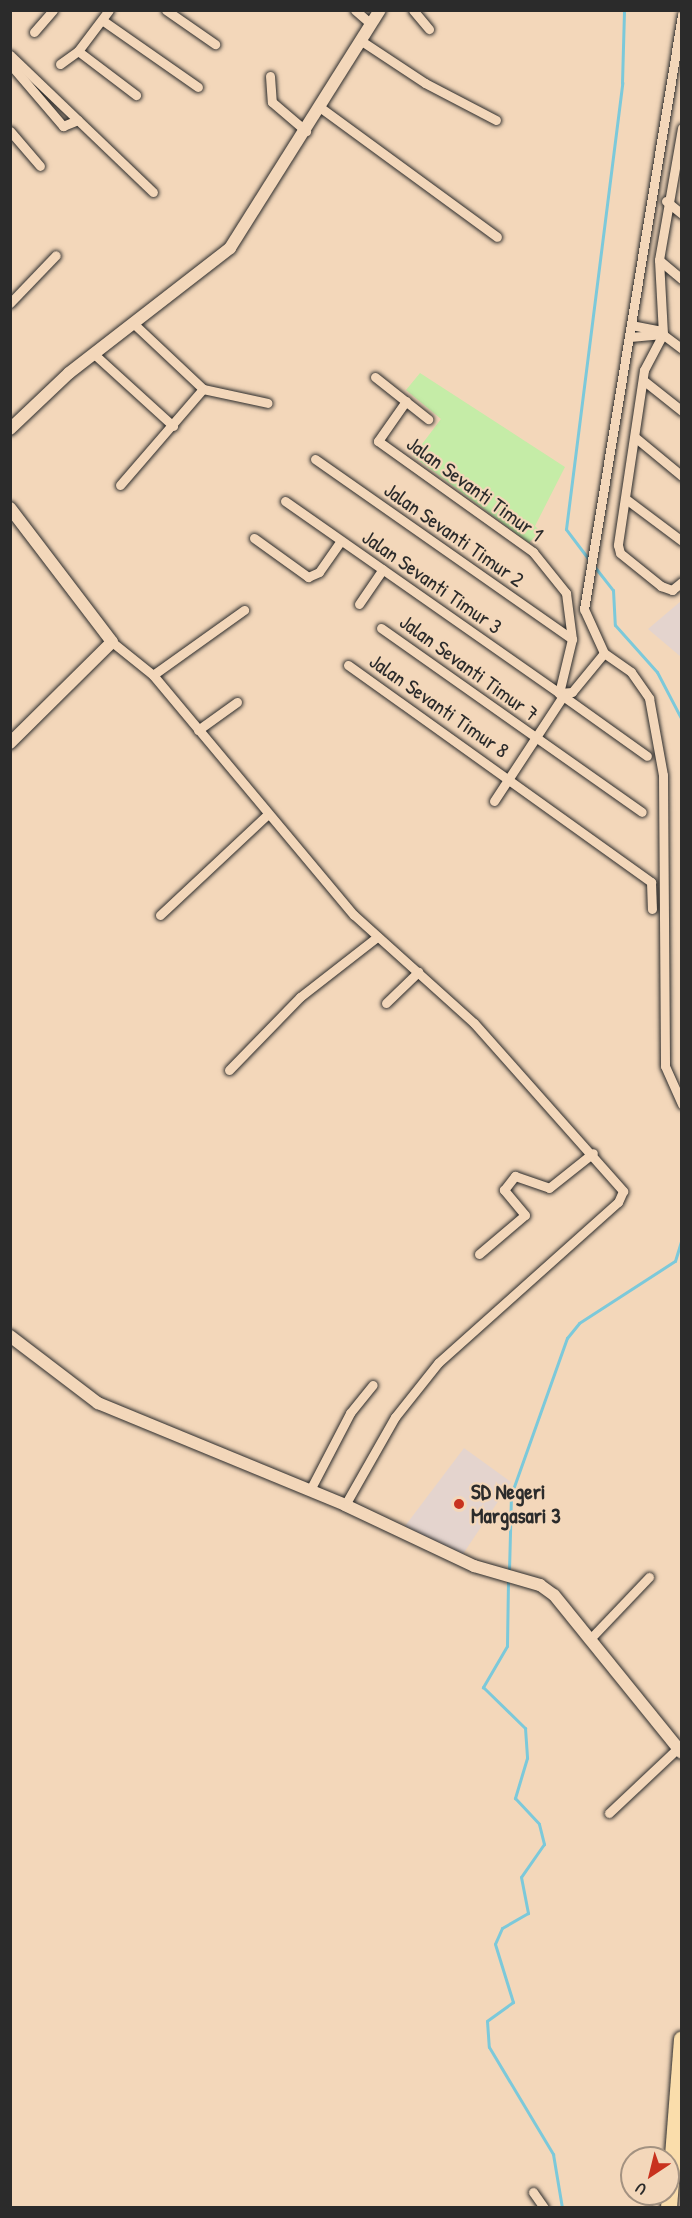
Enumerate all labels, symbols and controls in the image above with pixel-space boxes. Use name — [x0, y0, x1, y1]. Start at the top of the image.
street label: Jalan Sevanti Timur 1 — [402, 431, 548, 547]
street label: Jalan Sevanti Timur 2 — [379, 477, 529, 593]
street label: Jalan Sevanti Timur 3 — [357, 524, 507, 640]
street label: Jalan Sevanti Timur 7 — [395, 609, 543, 727]
street label: Jalan Sevanti Timur 8 — [365, 649, 513, 763]
place label: SD Negeri Margasari 3 — [471, 1479, 561, 1529]
marker: SD Negeri Margasari 3 — [452, 1497, 466, 1511]
north arrow — [620, 2146, 680, 2206]
text: U — [631, 2178, 651, 2201]

